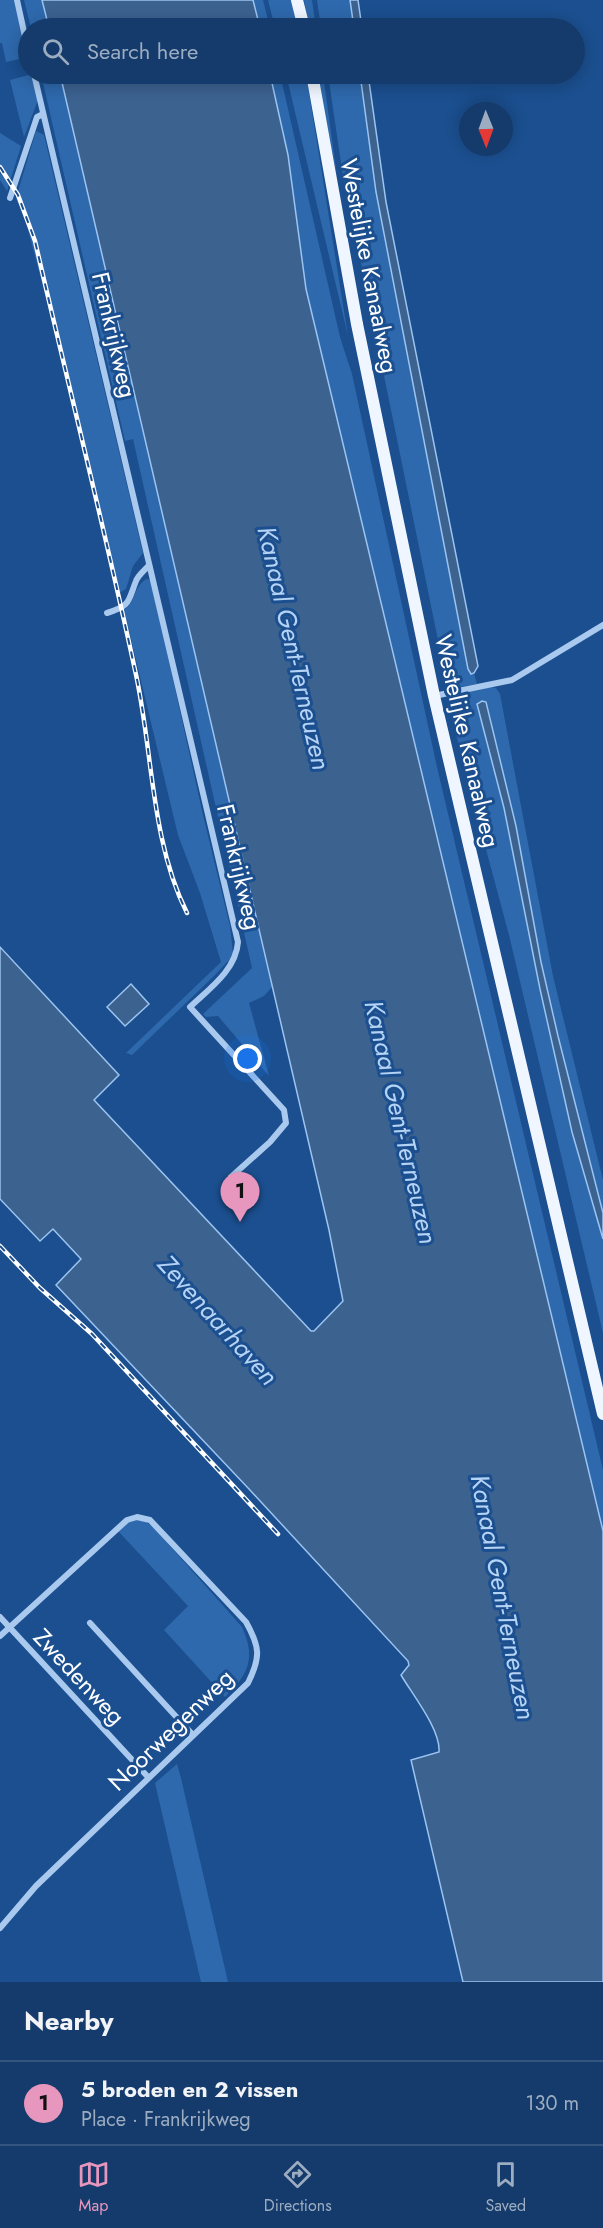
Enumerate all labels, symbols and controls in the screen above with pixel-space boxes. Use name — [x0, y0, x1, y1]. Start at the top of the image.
search box — [18, 18, 585, 84]
icon: search — [39, 35, 72, 68]
text: Search here — [87, 35, 198, 67]
north arrow — [459, 102, 513, 156]
street label: Westelijke Kanaalweg — [332, 156, 407, 376]
street label: Frankrijkweg — [83, 269, 146, 401]
water label: Kanaal Gent-Terneuzen — [247, 522, 341, 774]
street label: Westelijke Kanaalweg — [426, 631, 509, 851]
street label: Frankrijkweg — [208, 801, 271, 933]
water label: Kanaal Gent-Terneuzen — [354, 996, 448, 1248]
your location — [233, 1044, 262, 1073]
pin: 1 — [220, 1172, 260, 1222]
water label: Zevenaarhaven — [148, 1245, 287, 1394]
water label: Kanaal Gent-Terneuzen — [461, 1471, 545, 1723]
street label: Zwedenweg — [25, 1621, 133, 1733]
street label: Noorwegenweg — [100, 1661, 241, 1799]
text: Nearby — [24, 2002, 113, 2040]
text: 5 broden en 2 vissen — [81, 2073, 298, 2105]
text: 1 — [38, 2089, 49, 2118]
text: 130 m — [525, 2089, 579, 2118]
text: Place · Frankrijkweg — [81, 2105, 251, 2134]
tab: Map — [77, 2158, 110, 2217]
tab: Directions — [264, 2158, 332, 2217]
tab: Saved — [485, 2158, 526, 2217]

